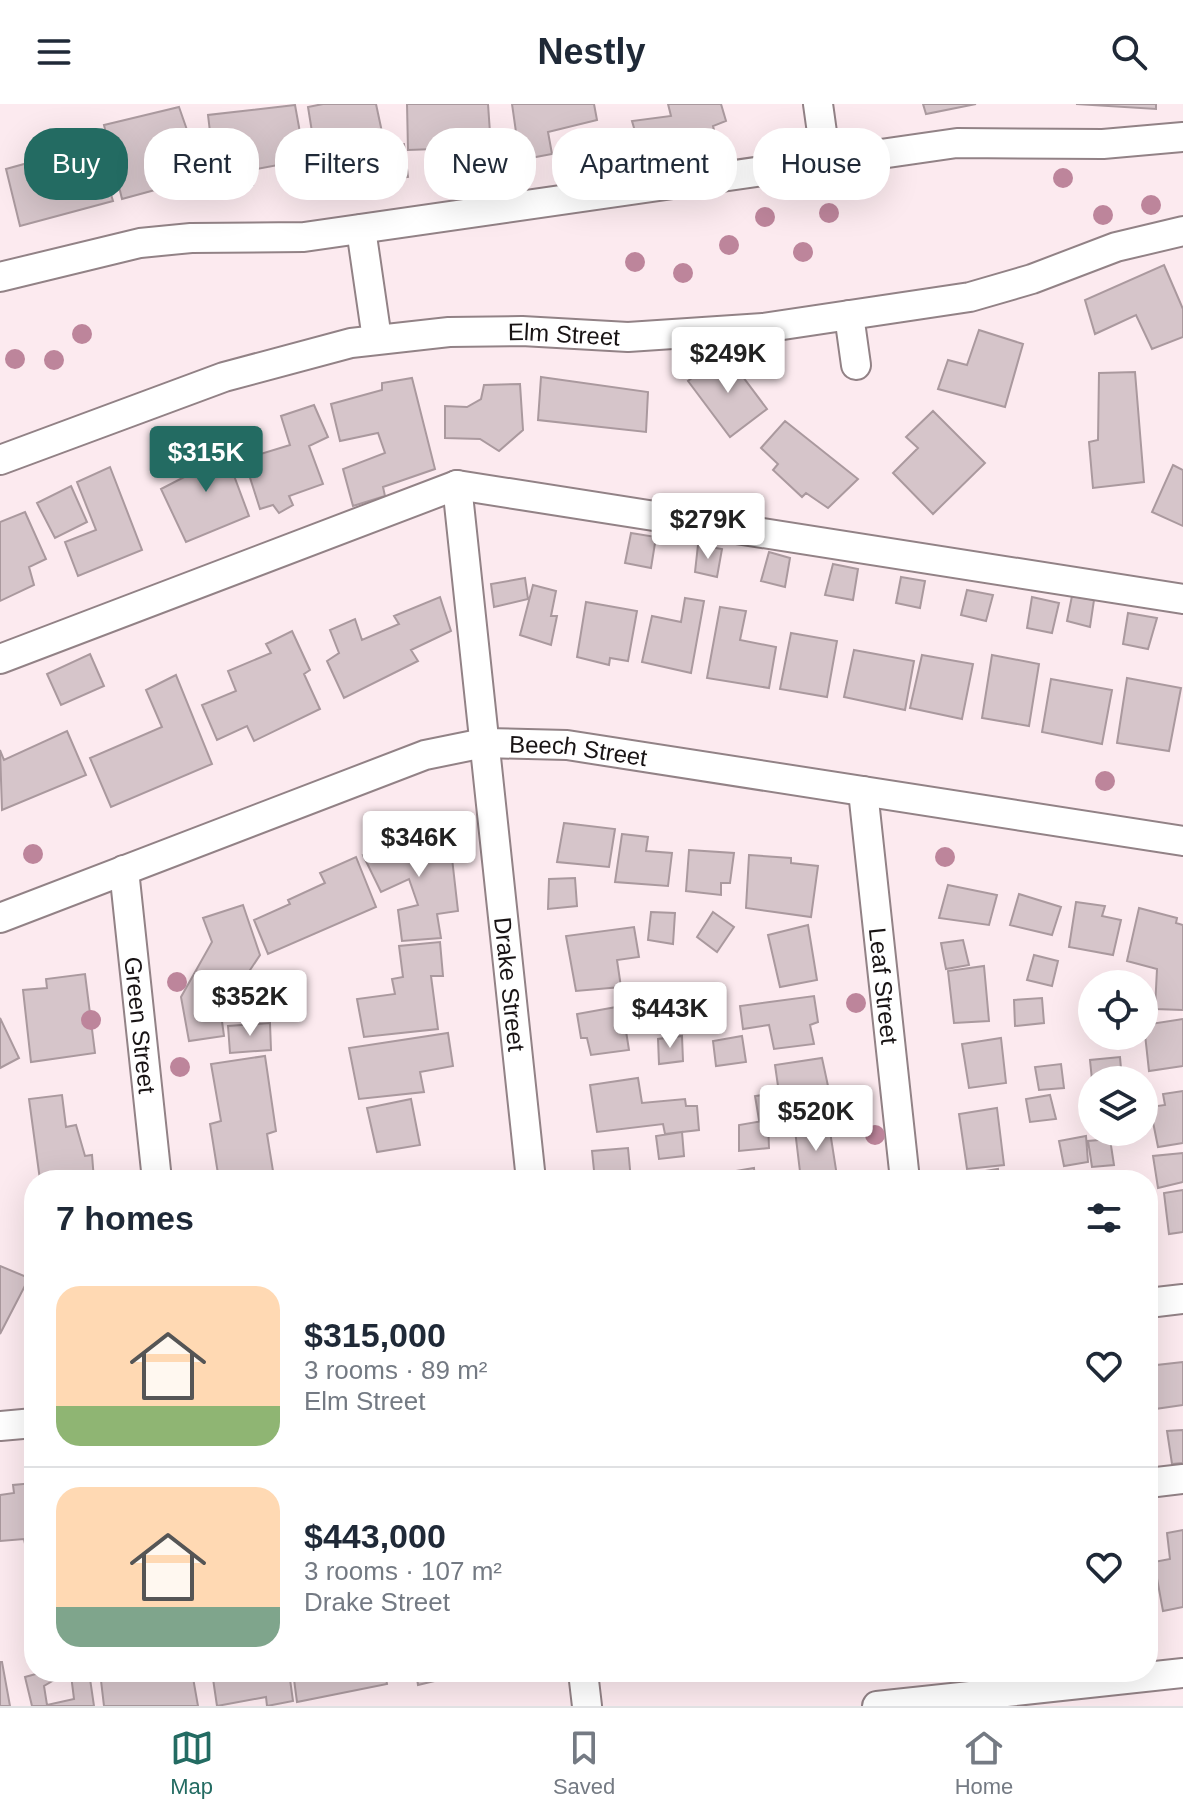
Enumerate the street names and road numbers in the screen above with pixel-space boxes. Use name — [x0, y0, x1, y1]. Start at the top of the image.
street label: Elm Street — [508, 317, 621, 350]
street label: Beech Street — [509, 730, 649, 771]
street label: Drake Street — [490, 916, 531, 1053]
street label: Leaf Street — [864, 926, 904, 1046]
street label: Green Street — [120, 955, 161, 1095]

